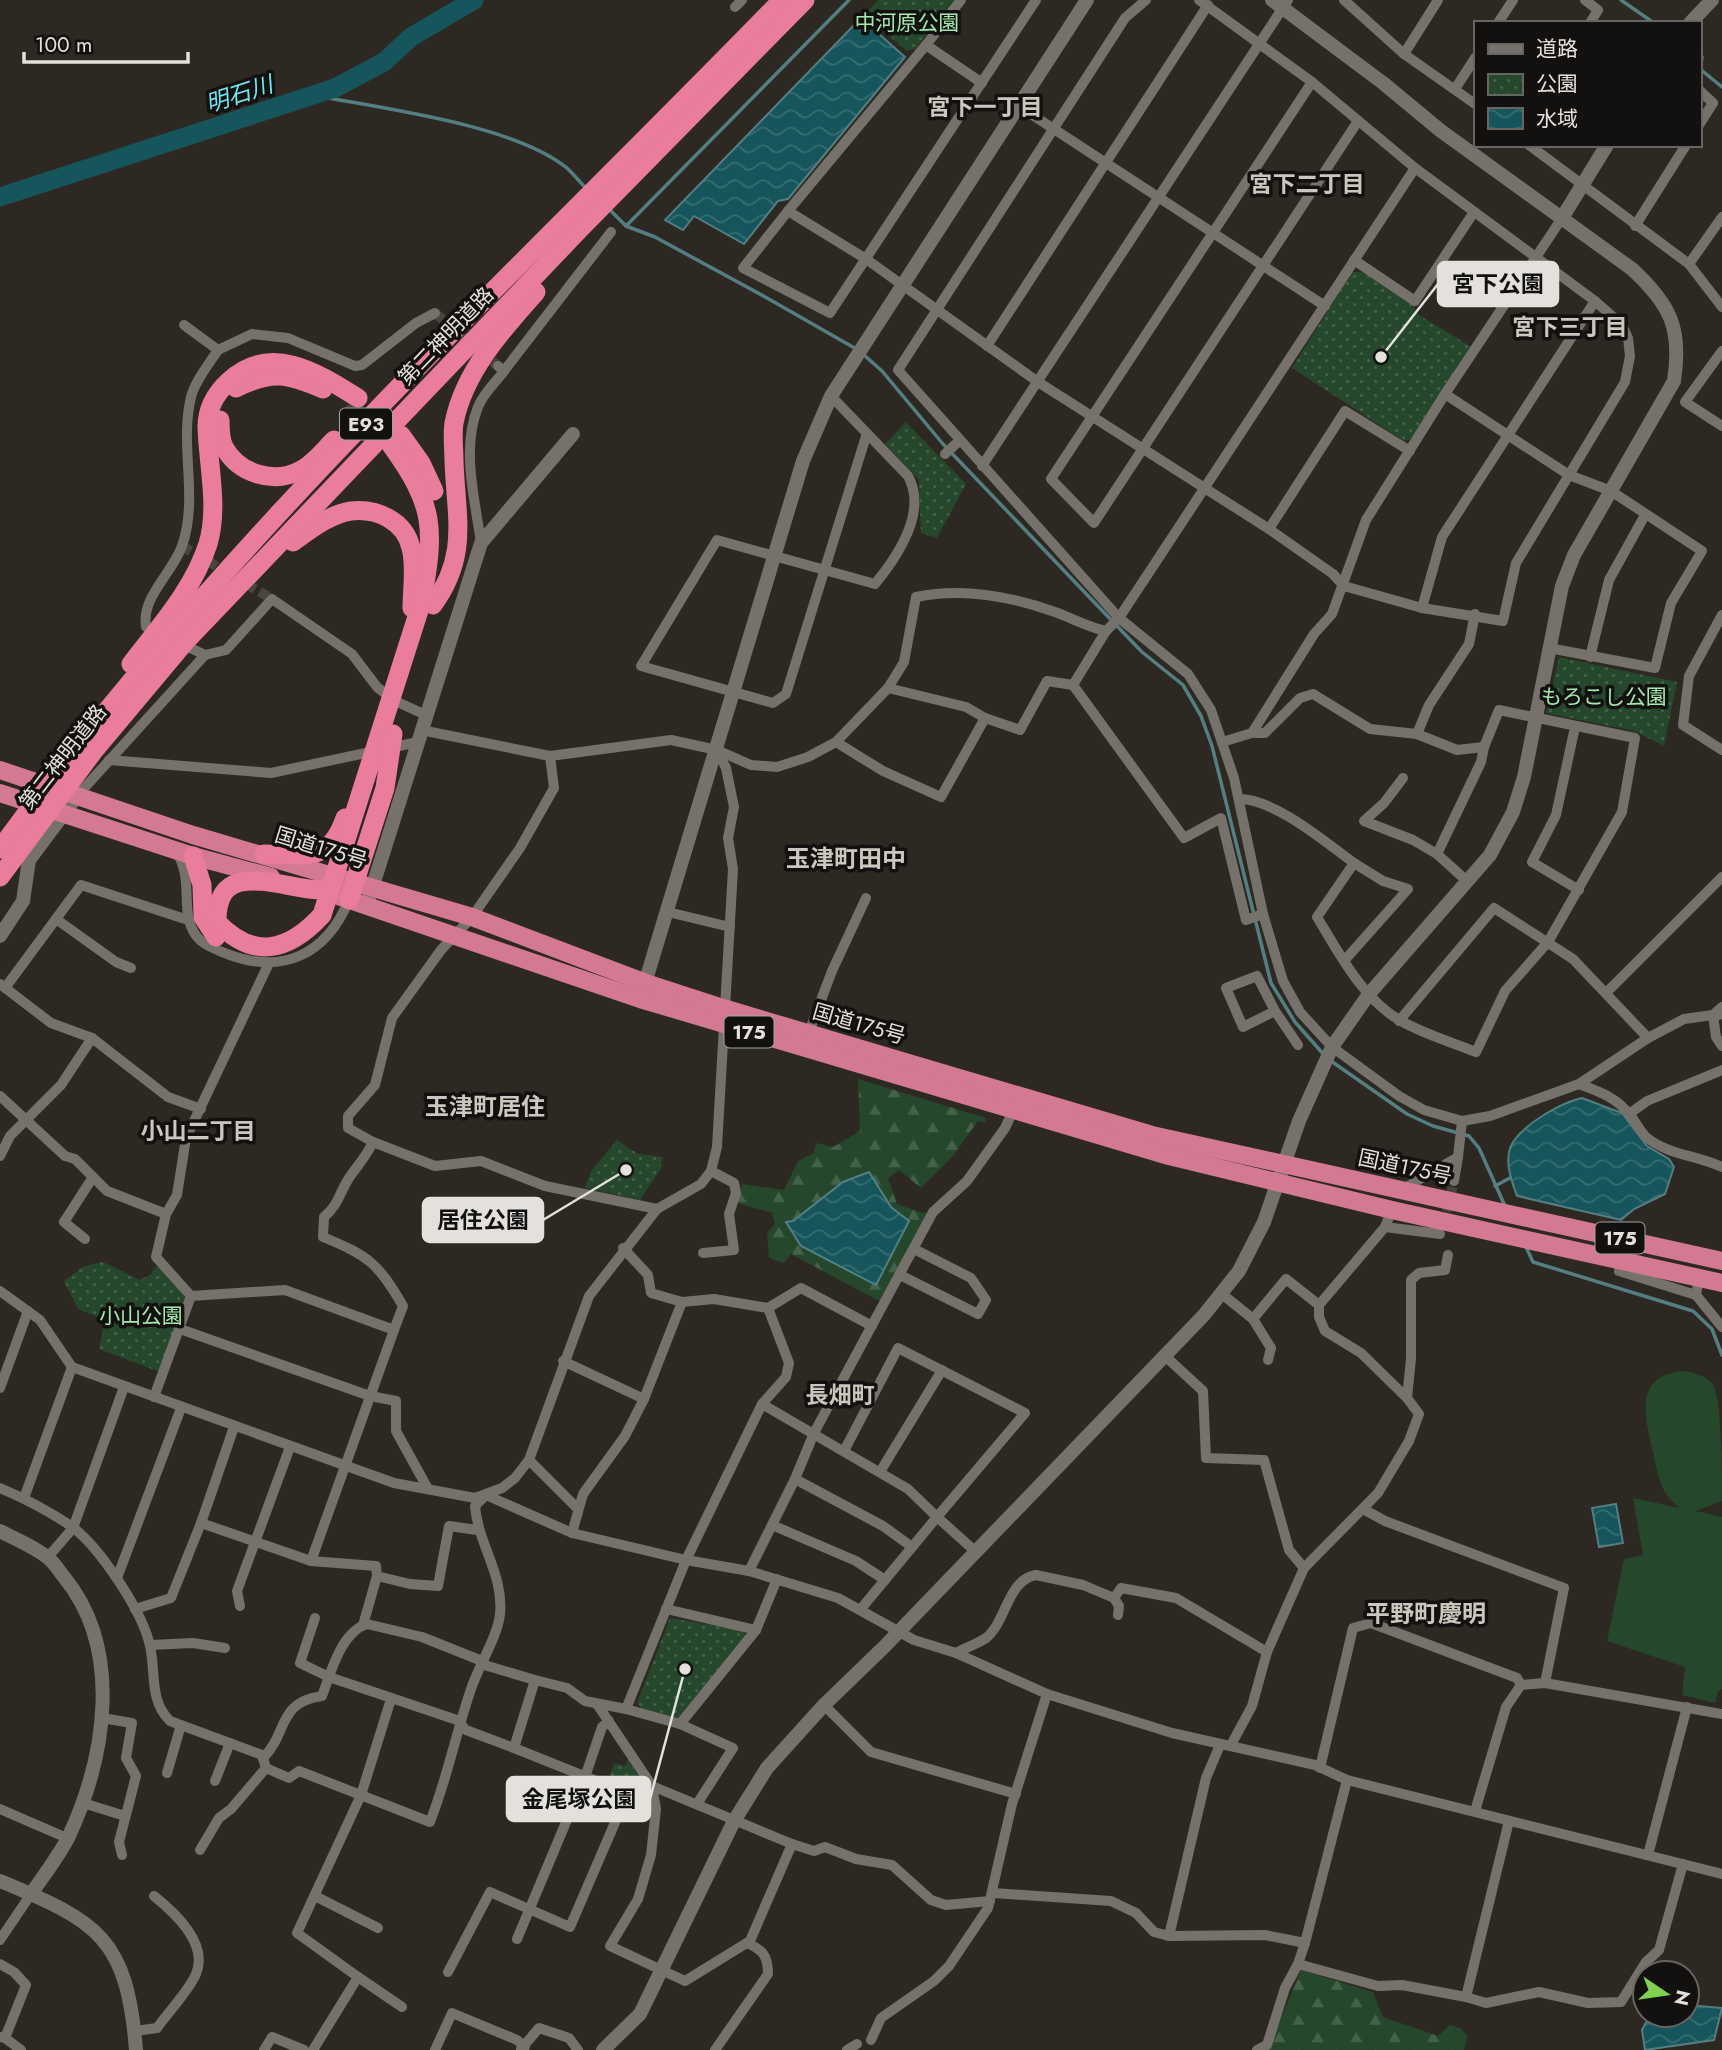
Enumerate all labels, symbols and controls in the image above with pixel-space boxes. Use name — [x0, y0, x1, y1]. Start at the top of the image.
park label: 中河原公園 — [855, 8, 960, 38]
scale bar — [24, 21, 189, 65]
legend — [1474, 21, 1701, 147]
text: 100 m — [35, 30, 92, 60]
text: 道路 — [1536, 34, 1578, 64]
water label: 明石川 — [201, 66, 280, 121]
text: 公園 — [1536, 69, 1578, 99]
district label: 宮下一丁目 — [928, 90, 1043, 124]
text: 水域 — [1536, 104, 1578, 134]
district label: 宮下二丁目 — [1250, 167, 1365, 201]
callout: 宮下公園 — [1438, 262, 1558, 306]
text: 宮下公園 — [1452, 267, 1544, 301]
street label: 第二神明道路 — [391, 280, 501, 392]
district label: 宮下三丁目 — [1513, 310, 1628, 344]
road number: E93 — [340, 408, 392, 440]
park label: もろこし公園 — [1541, 682, 1667, 712]
street label: 第二神明道路 — [12, 698, 114, 816]
street label: 国道175号 — [271, 820, 371, 876]
district label: 玉津町田中 — [786, 841, 906, 876]
street label: 国道175号 — [809, 996, 909, 1052]
road number: 175 — [724, 1016, 774, 1048]
district label: 玉津町居住 — [425, 1089, 545, 1124]
district label: 小山二丁目 — [141, 1114, 256, 1148]
street label: 国道175号 — [1355, 1142, 1455, 1192]
callout: 居住公園 — [423, 1198, 543, 1242]
text: 居住公園 — [437, 1203, 529, 1237]
road number: 175 — [1596, 1222, 1644, 1254]
park label: 小山公園 — [99, 1301, 183, 1331]
district label: 長畑町 — [806, 1378, 875, 1412]
district label: 平野町慶明 — [1366, 1596, 1486, 1631]
callout: 金尾塚公園 — [507, 1777, 650, 1821]
text: 金尾塚公園 — [522, 1782, 637, 1816]
north arrow — [1631, 1959, 1701, 2029]
text: N — [1667, 1987, 1697, 2008]

